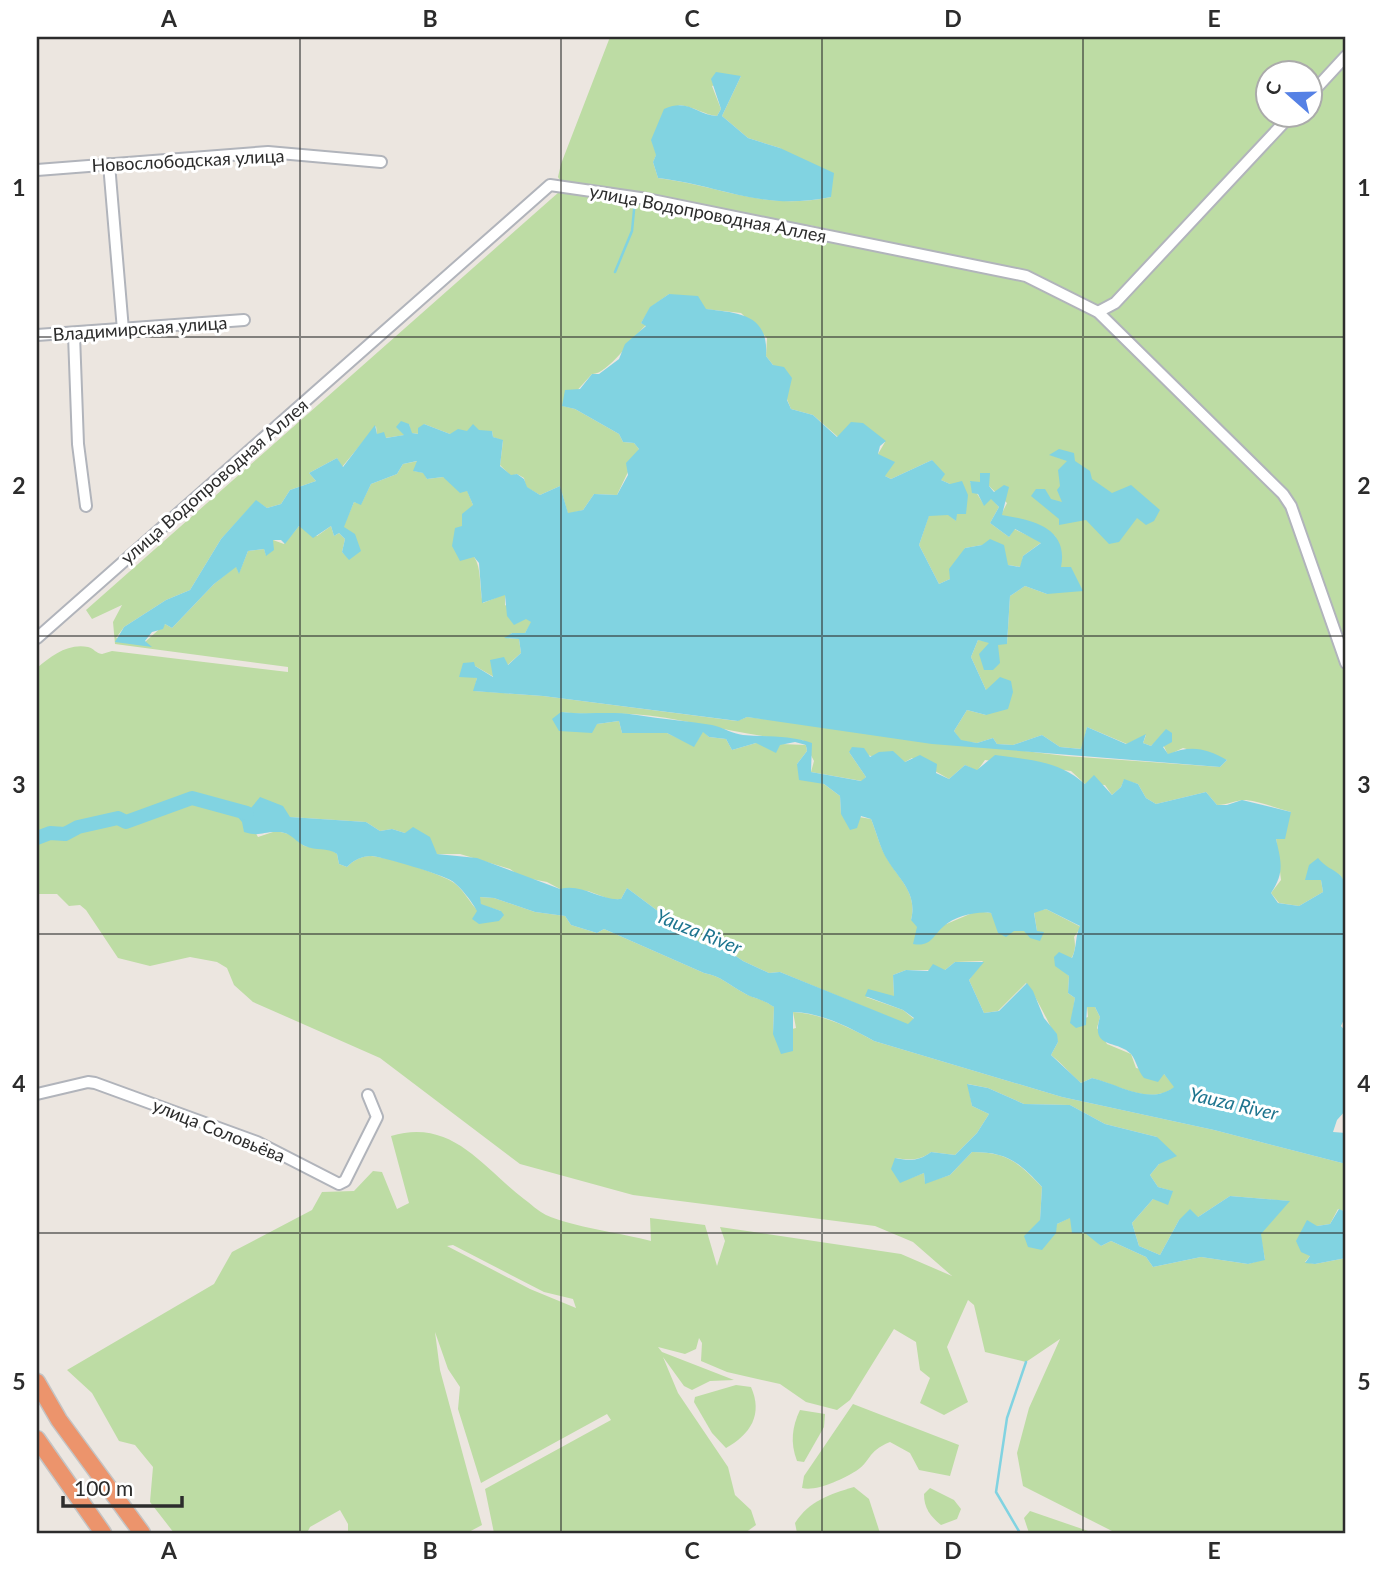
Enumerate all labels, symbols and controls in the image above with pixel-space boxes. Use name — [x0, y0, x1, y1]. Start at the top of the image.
text: A — [160, 4, 178, 32]
text: B — [422, 4, 438, 32]
text: C — [684, 4, 700, 32]
text: D — [944, 4, 962, 32]
text: E — [1207, 4, 1221, 32]
north arrow — [1254, 60, 1324, 130]
text: С — [1260, 78, 1286, 98]
street label: Новослободская улица — [91, 144, 285, 176]
text: 1 — [12, 173, 26, 201]
text: 1 — [1357, 173, 1371, 201]
street label: улица Водопроводная Аллея — [588, 179, 828, 247]
street label: Владимирская улица — [52, 311, 228, 345]
street label: улица Водопроводная Аллея — [116, 394, 312, 568]
text: 2 — [12, 471, 26, 499]
text: 2 — [1357, 471, 1371, 499]
text: 3 — [12, 770, 26, 798]
text: 3 — [1357, 770, 1371, 798]
water label: Yauza River — [653, 903, 746, 959]
text: 4 — [12, 1069, 26, 1097]
text: 4 — [1357, 1069, 1371, 1097]
water label: Yauza River — [1187, 1082, 1281, 1124]
street label: улица Соловьёва — [149, 1093, 289, 1167]
text: 5 — [12, 1367, 26, 1395]
text: 5 — [1357, 1367, 1371, 1395]
scale bar — [63, 1465, 182, 1509]
text: 100 m — [74, 1475, 133, 1500]
text: A — [160, 1536, 178, 1564]
text: B — [422, 1536, 438, 1564]
text: C — [684, 1536, 700, 1564]
text: D — [944, 1536, 962, 1564]
text: E — [1207, 1536, 1221, 1564]

